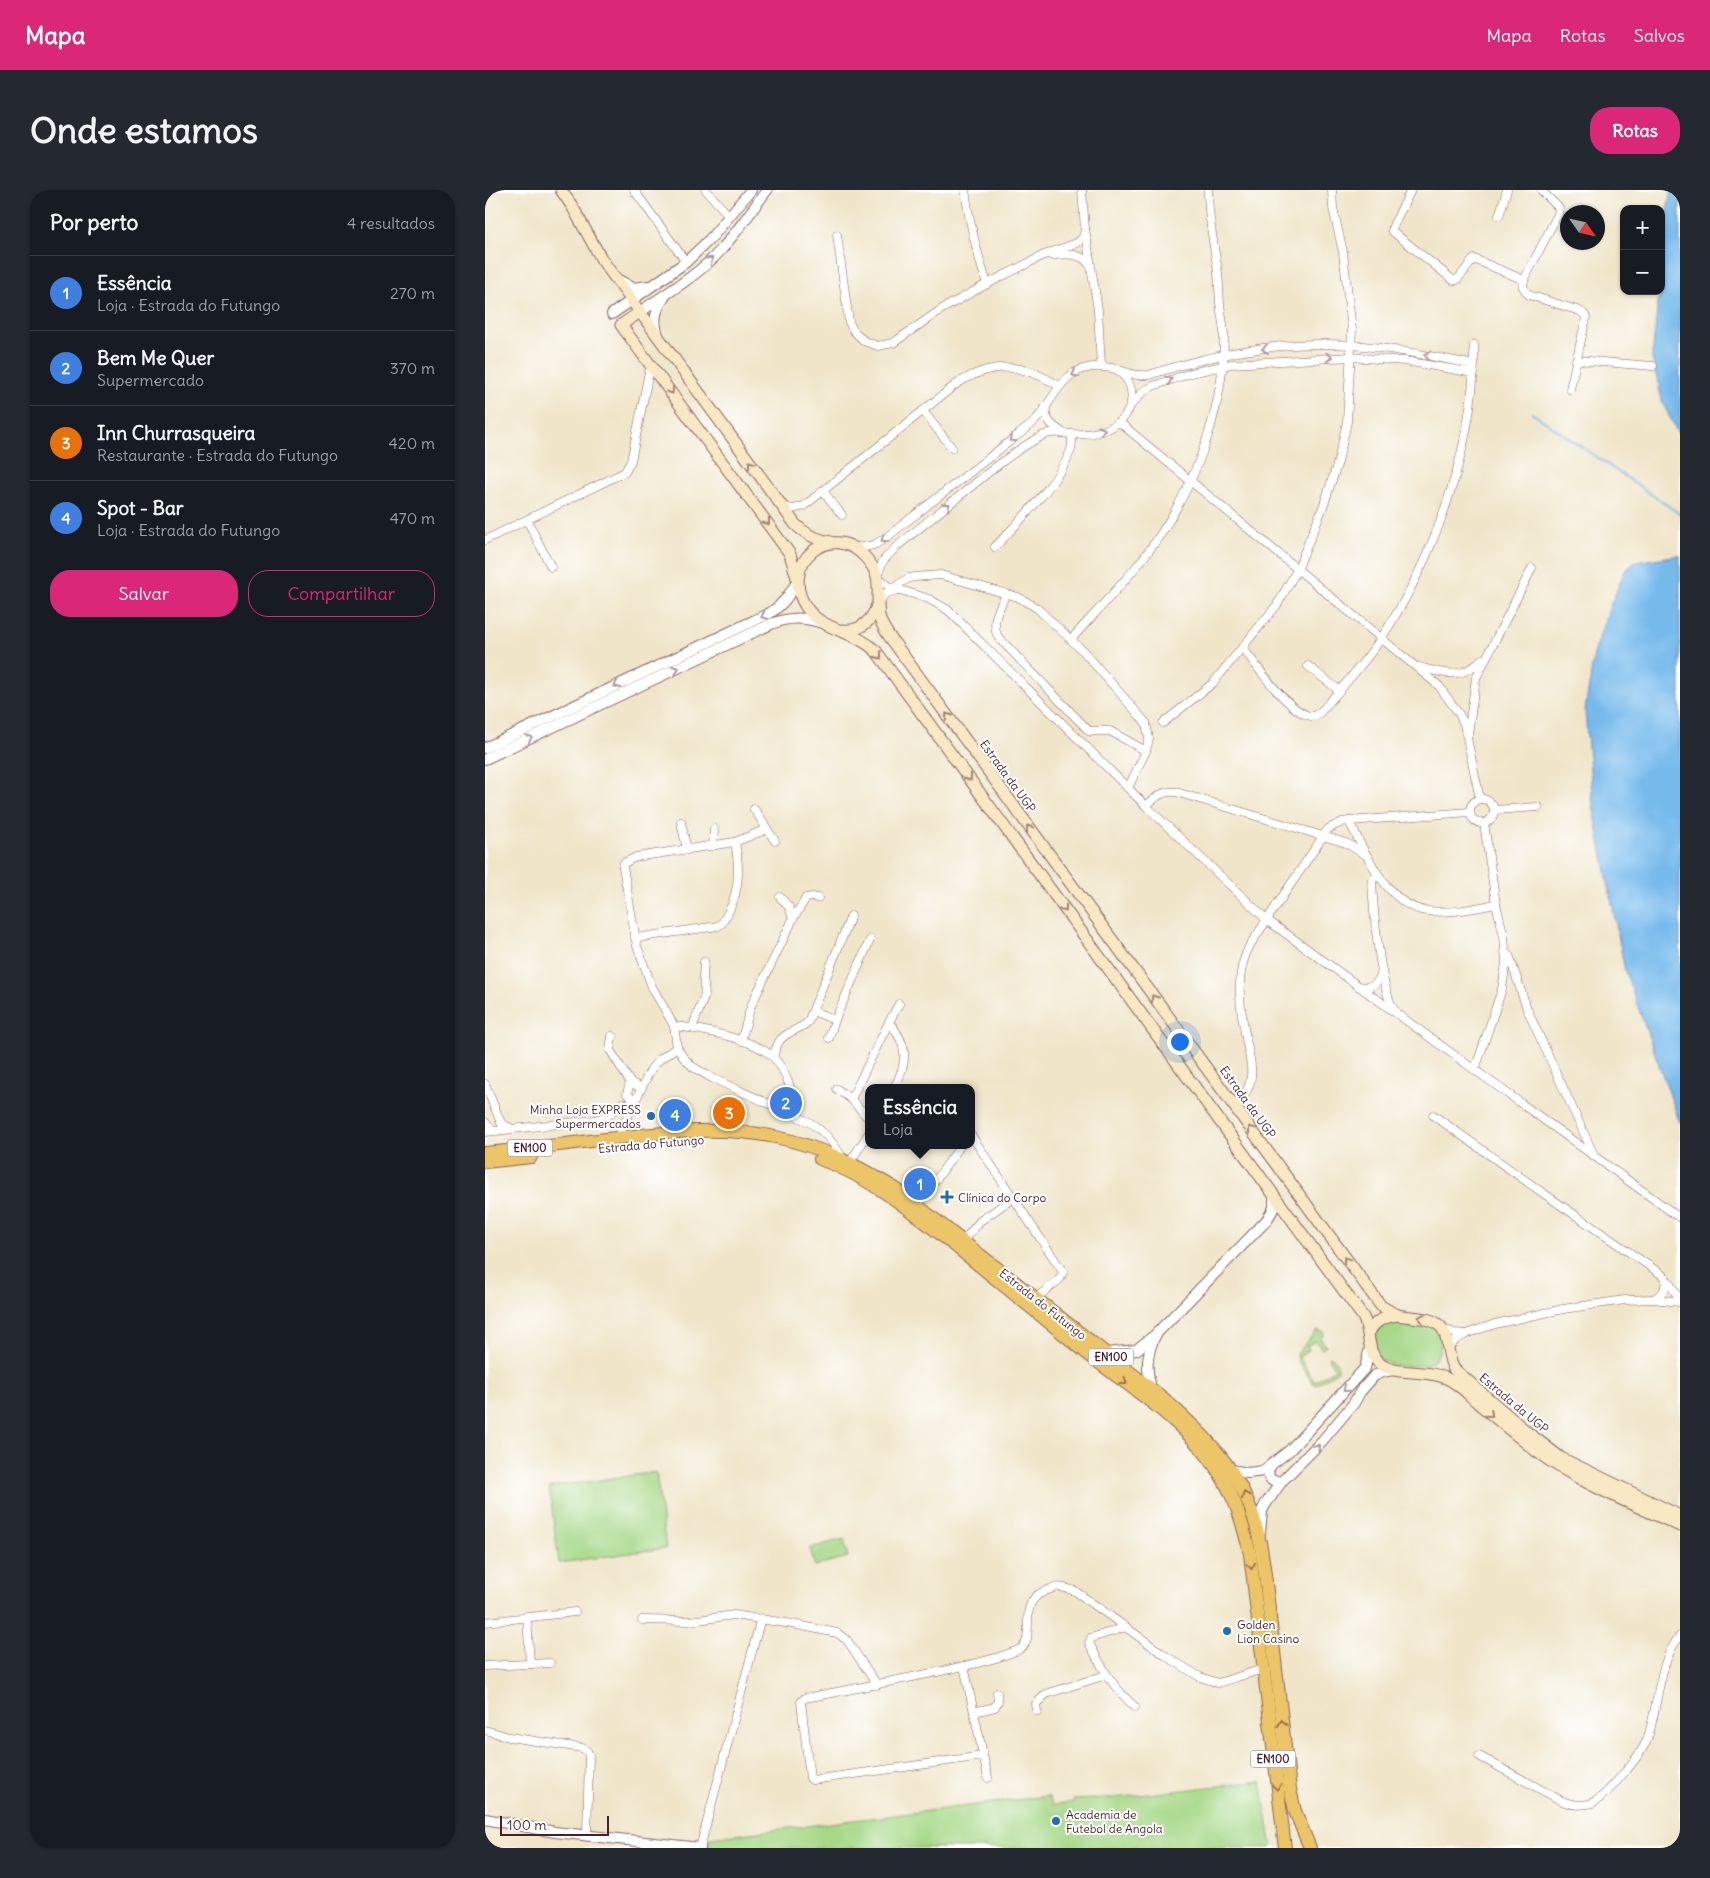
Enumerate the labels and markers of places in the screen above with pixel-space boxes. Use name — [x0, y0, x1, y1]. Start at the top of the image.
pin: 2 — [770, 1084, 802, 1122]
pin: 3 — [713, 1094, 745, 1132]
pin: 4 — [659, 1096, 691, 1134]
place label: Minha Loja EXPRESS Supermercados — [530, 1102, 641, 1131]
marker: Minha Loja EXPRESS Supermercados — [645, 1110, 657, 1122]
pin: 1 — [904, 1165, 936, 1203]
marker: Clínica do Corpo — [940, 1190, 954, 1204]
place label: Clínica do Corpo — [958, 1190, 1047, 1205]
place label: Golden Lion Casino — [1237, 1617, 1300, 1646]
marker: Golden Lion Casino — [1221, 1625, 1233, 1637]
place label: Academia de Futebol de Angola — [1066, 1807, 1163, 1836]
marker: Academia de Futebol de Angola — [1050, 1815, 1062, 1827]

